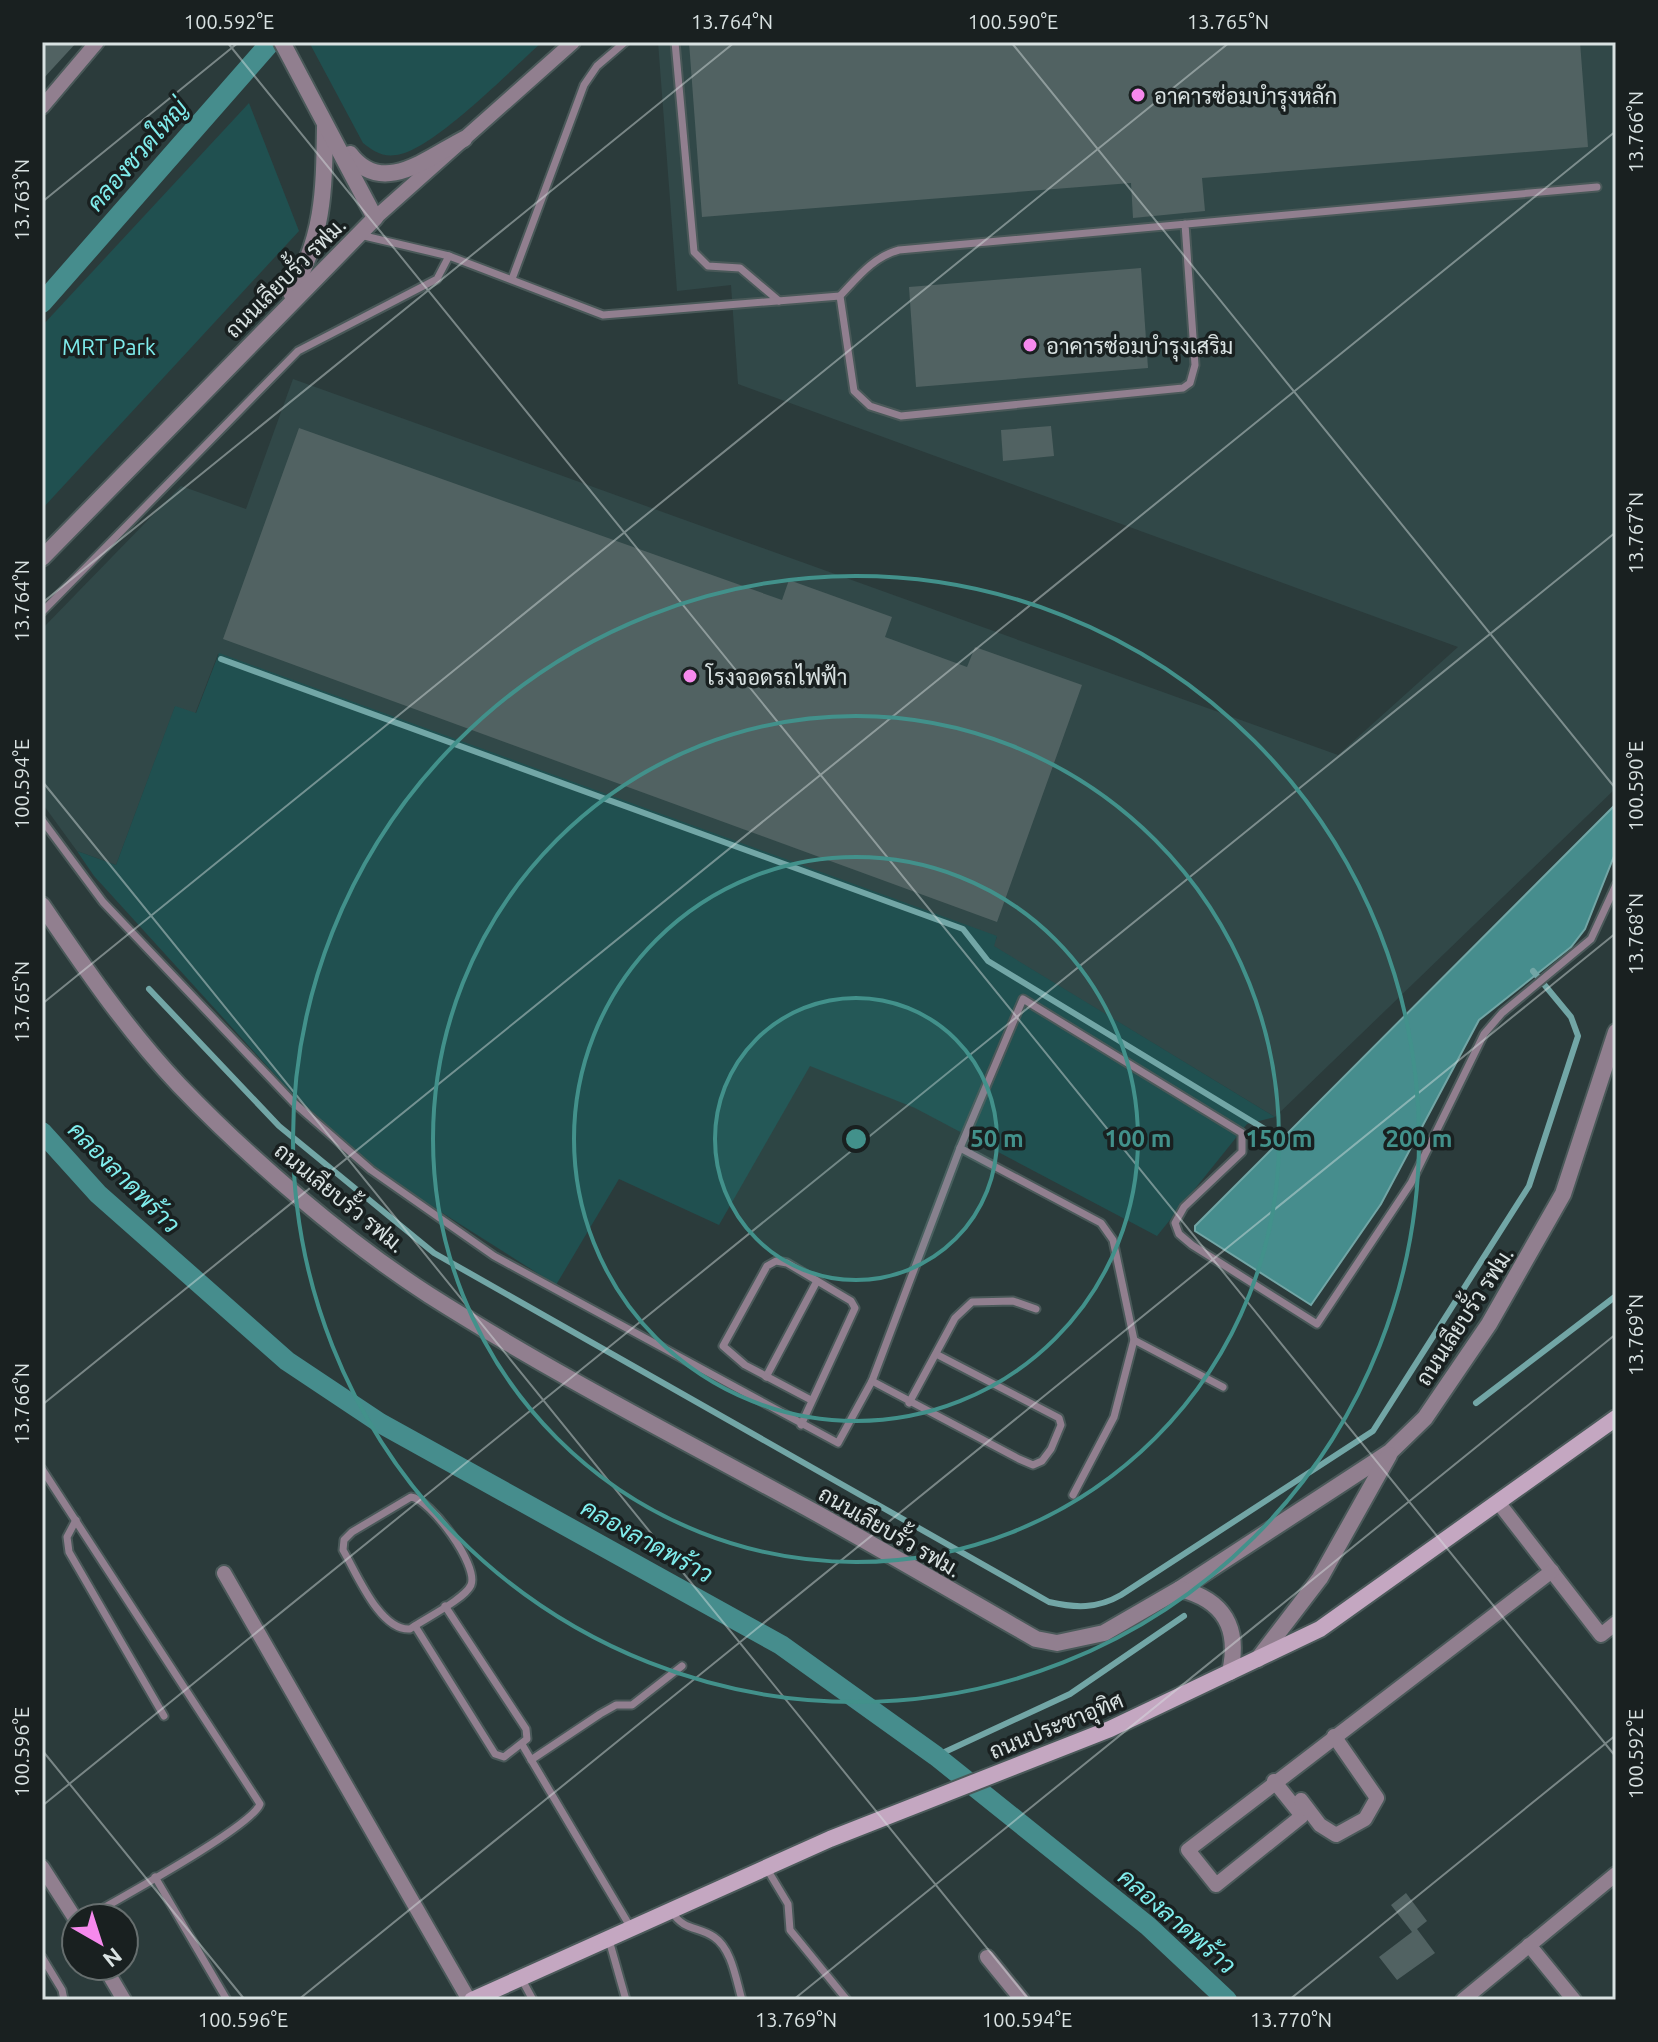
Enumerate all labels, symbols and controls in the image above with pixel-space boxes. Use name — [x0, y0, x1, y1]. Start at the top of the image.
text: 100.592°E — [184, 10, 274, 33]
text: 13.764°N — [691, 10, 773, 33]
text: 100.590°E — [968, 10, 1058, 33]
text: 13.765°N — [1187, 10, 1269, 33]
place label: อาคารซ่อมบำรุงหลัก — [1154, 83, 1337, 112]
marker: อาคารซ่อมบำรุงหลัก — [1129, 86, 1147, 104]
text: 13.766°N — [1624, 91, 1647, 173]
water label: คลองชวดใหญ่ — [80, 92, 194, 217]
text: 13.763°N — [10, 159, 33, 241]
street label: ถนนเลียบรั้ว รฟม. — [216, 208, 350, 342]
place label: อาคารซ่อมบำรุงเสริม — [1046, 333, 1233, 362]
park label: MRT Park — [62, 334, 156, 359]
marker: อาคารซ่อมบำรุงเสริม — [1021, 336, 1039, 354]
text: 13.767°N — [1624, 492, 1647, 574]
text: 13.764°N — [10, 560, 33, 642]
place label: โรงจอดรถไฟฟ้า — [705, 663, 848, 689]
marker: โรงจอดรถไฟฟ้า — [681, 667, 699, 685]
text: 100.594°E — [10, 739, 33, 829]
text: 100.590°E — [1624, 741, 1647, 831]
text: 13.768°N — [1624, 893, 1647, 975]
text: 13.765°N — [10, 961, 33, 1043]
water label: คลองลาดพร้าว — [63, 1116, 185, 1238]
centre of rings — [842, 1125, 870, 1153]
text: 50 m — [970, 1125, 1024, 1152]
text: 100 m — [1105, 1125, 1171, 1152]
text: 150 m — [1246, 1125, 1312, 1152]
text: 200 m — [1386, 1125, 1452, 1152]
street label: ถนนเลียบรั้ว รฟม. — [270, 1133, 413, 1257]
street label: ถนนเลียบรั้ว รฟม. — [1406, 1239, 1518, 1390]
text: 13.769°N — [1624, 1294, 1647, 1376]
text: 13.766°N — [10, 1363, 33, 1445]
street label: ถนนเลียบรั้ว รฟม. — [815, 1476, 968, 1582]
water label: คลองลาดพร้าว — [577, 1494, 717, 1588]
street label: ถนนประชาอุทิศ — [985, 1687, 1128, 1767]
text: 100.596°E — [10, 1707, 33, 1797]
text: 100.592°E — [1624, 1709, 1647, 1799]
water label: คลองลาดพร้าว — [1113, 1863, 1241, 1979]
north arrow — [60, 1902, 140, 1982]
text: N — [99, 1943, 127, 1973]
text: 100.596°E — [198, 2008, 288, 2031]
text: 13.769°N — [755, 2008, 837, 2031]
text: 100.594°E — [982, 2008, 1072, 2031]
text: 13.770°N — [1250, 2008, 1332, 2031]

